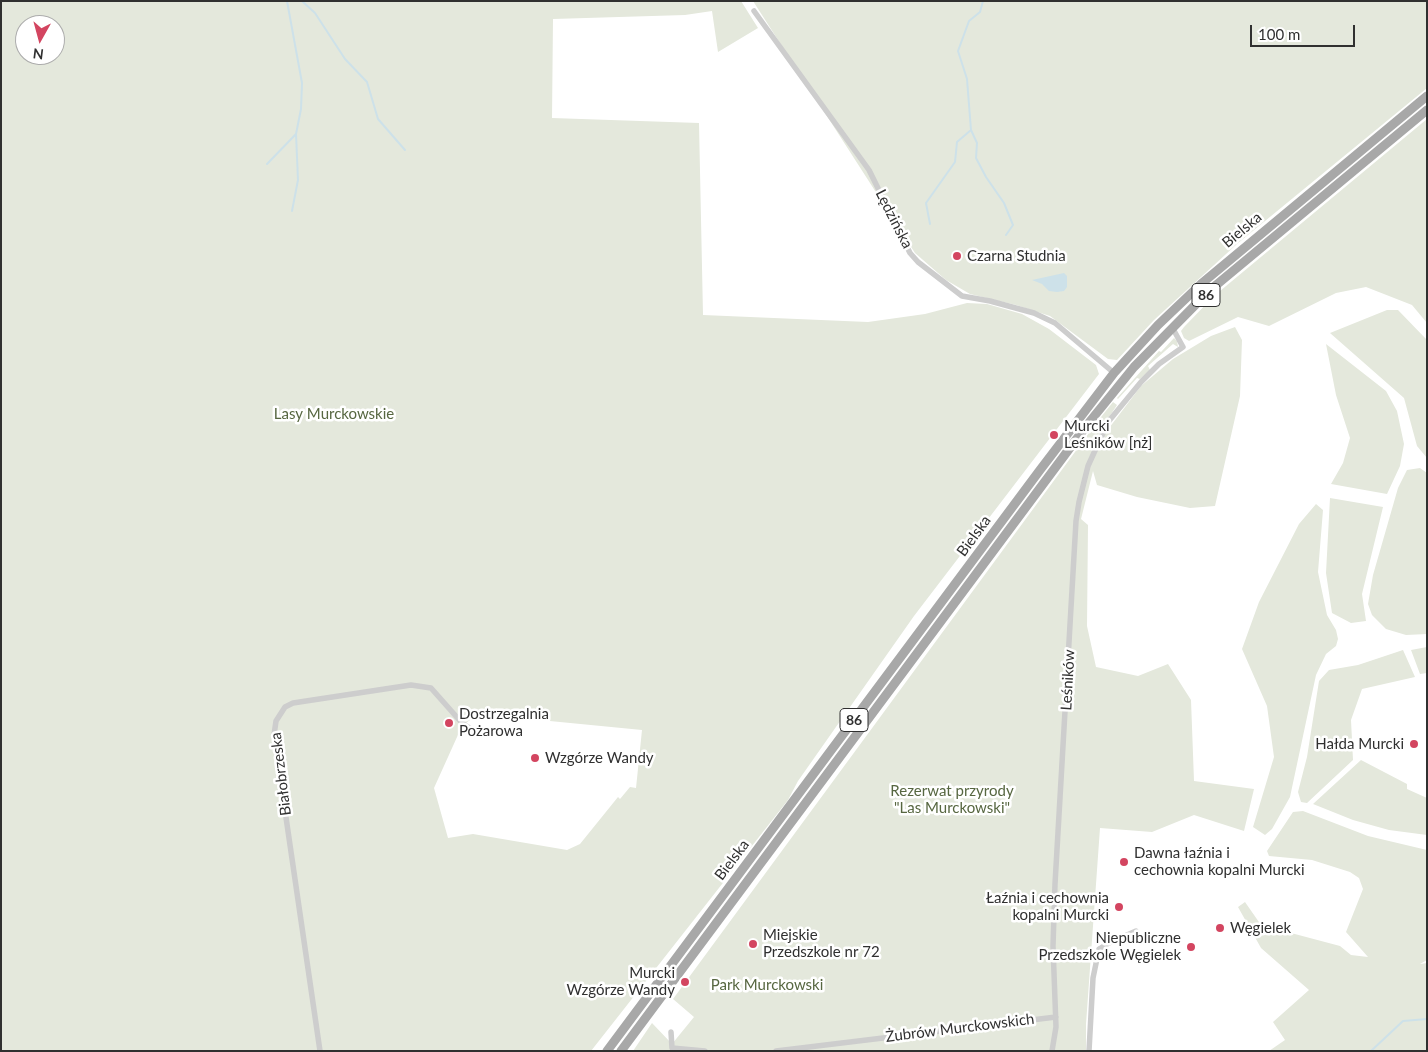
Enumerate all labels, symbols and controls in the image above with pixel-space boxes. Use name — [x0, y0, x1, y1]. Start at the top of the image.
north arrow — [15, 15, 65, 65]
scale bar — [1253, 15, 1358, 47]
text: 100 m — [1258, 25, 1300, 43]
text: N — [32, 45, 45, 63]
street label: Lędzińska — [871, 186, 917, 252]
street label: Bielska — [1219, 208, 1265, 252]
place label: Czarna Studnia — [967, 247, 1066, 265]
marker: Czarna Studnia — [951, 250, 963, 262]
road number: 86 — [1192, 284, 1220, 306]
park label: Lasy Murckowskie — [274, 405, 394, 423]
place label: Murcki Leśników [nż] — [1064, 417, 1152, 452]
marker: Murcki Leśników [nż] — [1048, 429, 1060, 441]
street label: Bielska — [953, 512, 995, 560]
street label: Leśników — [1057, 649, 1079, 711]
place label: Dostrzegalnia Pożarowa — [459, 705, 549, 740]
road number: 86 — [840, 708, 868, 732]
marker: Dostrzegalnia Pożarowa — [443, 717, 455, 729]
street label: Białobrzeska — [267, 731, 295, 817]
place label: Hałda Murcki — [1315, 735, 1404, 753]
marker: Hałda Murcki — [1408, 738, 1420, 750]
place label: Wzgórze Wandy — [545, 749, 654, 767]
marker: Wzgórze Wandy — [529, 752, 541, 764]
park label: Rezerwat przyrody "Las Murckowski" — [890, 782, 1014, 817]
street label: Bielska — [711, 836, 753, 884]
place label: Dawna łaźnia i cechownia kopalni Murcki — [1134, 844, 1305, 879]
marker: Dawna łaźnia i cechownia kopalni Murcki — [1118, 856, 1130, 868]
place label: Łaźnia i cechownia kopalni Murcki — [986, 889, 1109, 924]
marker: Łaźnia i cechownia kopalni Murcki — [1113, 901, 1125, 913]
place label: Węgielek — [1230, 919, 1291, 937]
marker: Węgielek — [1214, 922, 1226, 934]
place label: Miejskie Przedszkole nr 72 — [763, 926, 880, 961]
place label: Niepubliczne Przedszkole Węgielek — [1038, 929, 1181, 964]
marker: Miejskie Przedszkole nr 72 — [747, 938, 759, 950]
marker: Niepubliczne Przedszkole Węgielek — [1185, 941, 1197, 953]
place label: Murcki Wzgórze Wandy — [566, 964, 675, 999]
marker: Murcki Wzgórze Wandy — [679, 976, 691, 988]
park label: Park Murckowski — [711, 976, 823, 994]
street label: Żubrów Murckowskich — [885, 1010, 1035, 1046]

